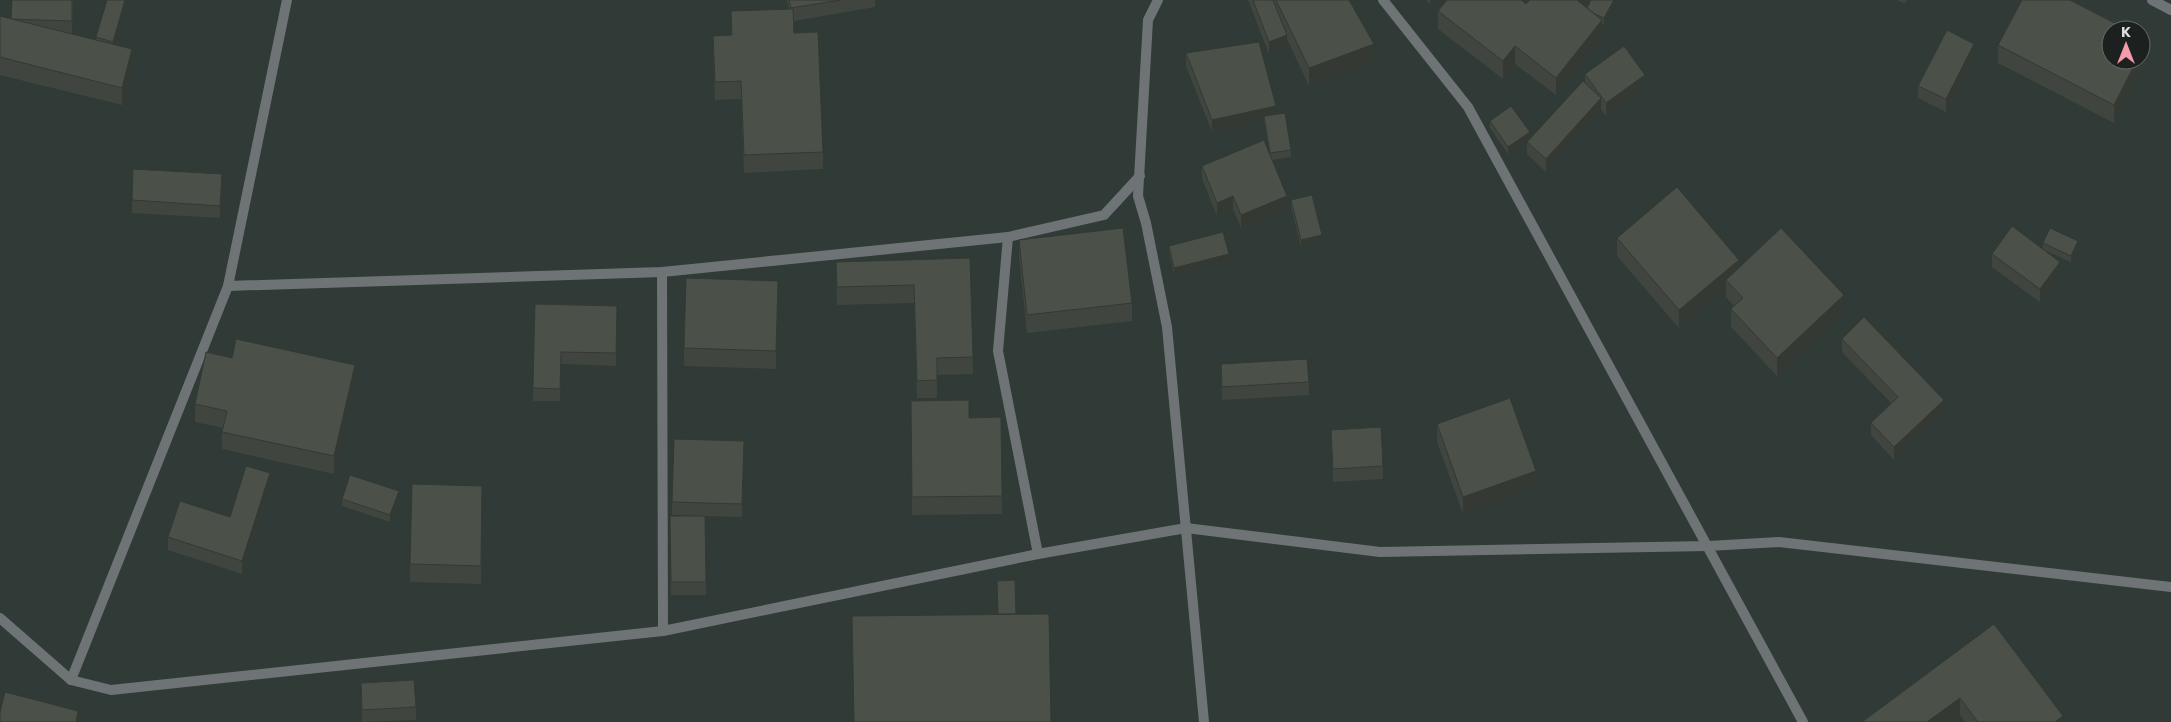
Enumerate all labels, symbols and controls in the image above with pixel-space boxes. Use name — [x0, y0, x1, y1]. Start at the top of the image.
north arrow — [2101, 20, 2151, 70]
text: K — [2121, 22, 2131, 42]

